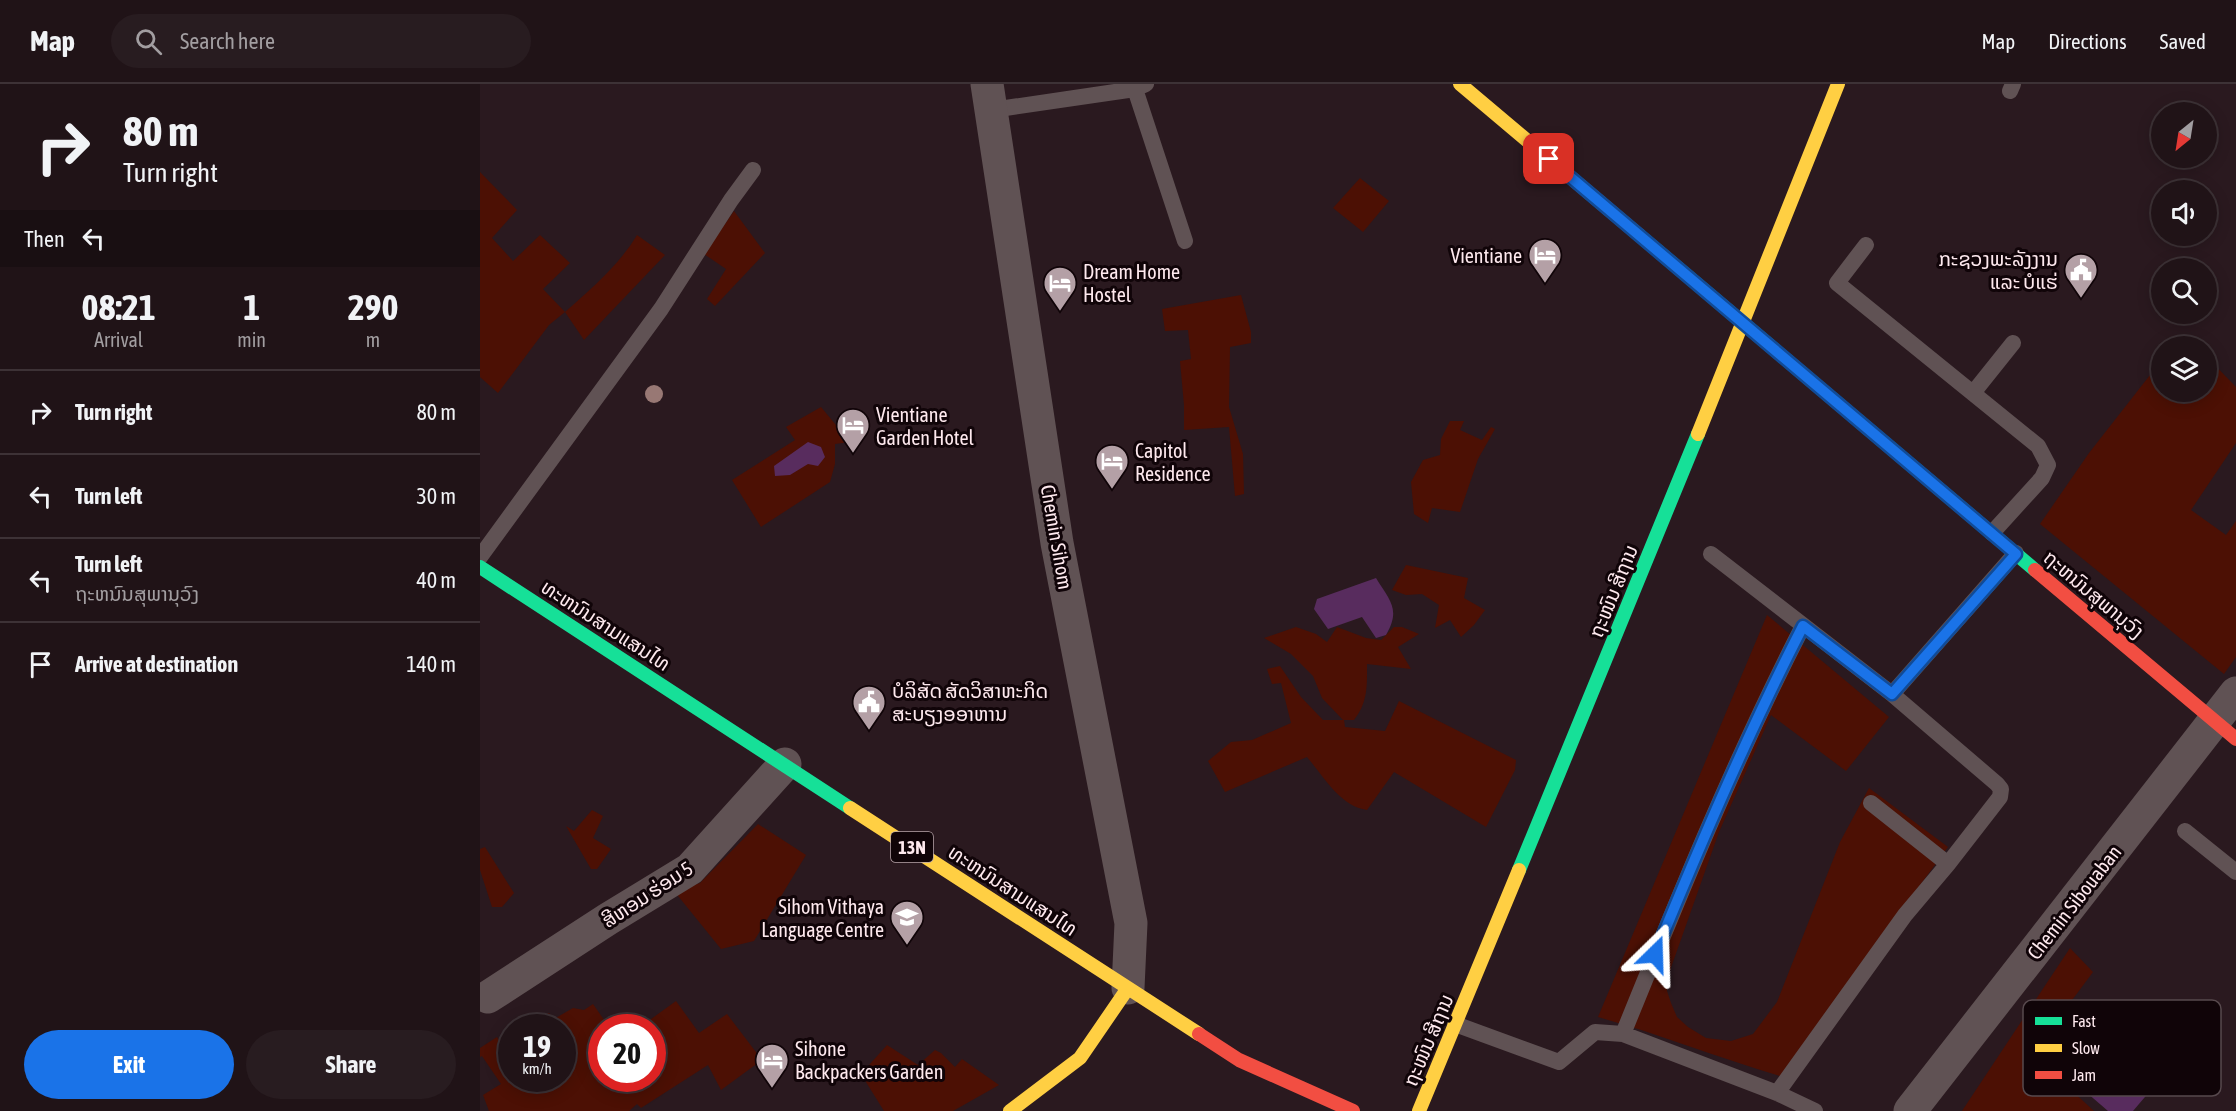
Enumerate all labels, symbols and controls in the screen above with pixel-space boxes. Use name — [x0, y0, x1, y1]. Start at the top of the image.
search box — [111, 14, 531, 68]
text: Map — [30, 25, 75, 57]
icon: search — [132, 25, 165, 58]
text: Search here — [180, 28, 275, 54]
text: Map — [1981, 29, 2015, 53]
text: Directions — [2048, 29, 2127, 53]
text: Saved — [2160, 29, 2206, 53]
north arrow — [2151, 102, 2217, 168]
map controls — [2151, 102, 2217, 402]
text: 80 m — [123, 107, 198, 155]
icon: right — [24, 108, 102, 186]
pin — [1523, 133, 1574, 184]
icon: arrive — [1532, 142, 1565, 175]
text: Turn right — [123, 157, 218, 188]
button: sound — [2151, 180, 2217, 246]
icon: left — [77, 222, 110, 255]
text: Then — [24, 226, 65, 252]
hotel icon: Vientiane — [1527, 237, 1563, 284]
place label: Vientiane — [1450, 244, 1522, 267]
place label: ກະຊວງພະລັງງານ ແລະ ບໍແຮ່ — [1939, 247, 2058, 293]
public building icon: ກະຊວງພະລັງງານ ແລະ ບໍແຮ່ — [2063, 252, 2099, 299]
button: search — [2151, 258, 2217, 324]
place label: Dream Home Hostel — [1083, 260, 1180, 306]
hotel icon: Dream Home Hostel — [1042, 265, 1078, 312]
text: 08:21 — [82, 286, 156, 328]
text: 1 — [243, 286, 260, 328]
text: 290 — [348, 286, 398, 328]
text: Arrival — [94, 328, 143, 351]
text: min — [237, 328, 266, 351]
text: m — [366, 328, 380, 351]
button: layers — [2151, 336, 2217, 402]
icon: right — [24, 396, 57, 429]
text: Turn right — [75, 399, 152, 425]
text: 80 m — [416, 399, 456, 425]
place label: Vientiane Garden Hotel — [876, 403, 974, 449]
hotel icon: Vientiane Garden Hotel — [835, 407, 871, 454]
place label: Capitol Residence — [1135, 439, 1210, 485]
hotel icon: Capitol Residence — [1094, 443, 1130, 490]
icon: left — [24, 480, 57, 513]
text: Turn left — [75, 483, 142, 509]
text: 30 m — [416, 483, 456, 509]
street label: Chemin Sihom — [1036, 483, 1078, 591]
street label: ຖະໜົນ ສີຖານ — [1584, 541, 1642, 641]
street label: ຖະຫນົນສຸພານຸວົງ — [2038, 545, 2149, 644]
text: Turn left — [75, 551, 142, 577]
icon: left — [24, 564, 57, 597]
text: 40 m — [416, 567, 456, 593]
street label: ທະຫນົນສາມແສນໄທ — [537, 575, 675, 675]
text: ຖະຫນົນສຸພານຸວົງ — [75, 582, 199, 605]
icon: arrive — [24, 648, 57, 681]
text: Arrive at destination — [75, 651, 238, 677]
text: 140 m — [406, 651, 456, 677]
place label: ບໍລິສັດ ສັດວິສາຫະກິດ ສະບຽງອອາຫານ — [892, 679, 1048, 727]
public building icon: ບໍລິສັດ ສັດວິສາຫະກິດ ສະບຽງອອາຫານ — [851, 684, 887, 731]
road number: 13N — [891, 832, 933, 862]
street label: ທະຫນົນສາມແສນໄທ — [944, 840, 1082, 940]
street label: Chemin Sibouaban — [2022, 840, 2126, 964]
street label: ສີຫອມ ຮ່ອມ 5 — [597, 856, 697, 932]
place label: Sihom Vithaya Language Centre — [761, 895, 884, 941]
school or university icon: Sihom Vithaya Language Centre — [889, 899, 925, 946]
position arrow — [1623, 922, 1687, 986]
street label: ຖະໜົນ ສີຖານ — [1398, 990, 1458, 1090]
legend — [2023, 1000, 2221, 1096]
text: Fast — [2072, 1012, 2096, 1030]
speed limit sign: 20 — [588, 1014, 666, 1092]
text: 19 — [523, 1029, 551, 1063]
button: Exit — [24, 1030, 234, 1099]
button: Share — [246, 1030, 456, 1099]
place label: Sihone Backpackers Garden — [795, 1037, 943, 1083]
text: Slow — [2072, 1039, 2100, 1057]
hotel icon: Sihone Backpackers Garden — [754, 1042, 790, 1089]
text: km/h — [522, 1060, 552, 1077]
text: Jam — [2072, 1066, 2096, 1084]

